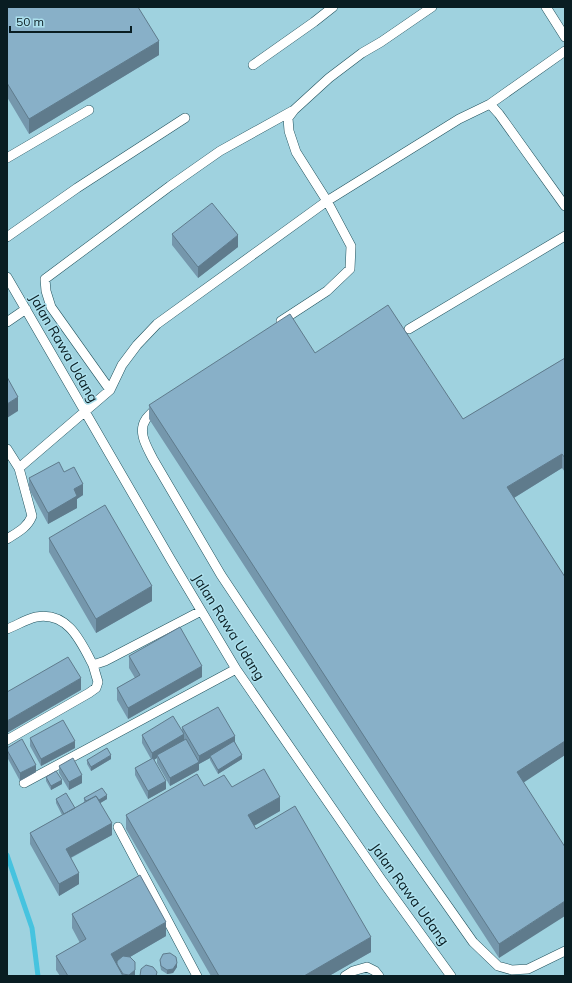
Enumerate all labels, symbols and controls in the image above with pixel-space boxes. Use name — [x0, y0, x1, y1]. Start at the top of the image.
scale bar — [10, 8, 131, 34]
text: 50 m — [16, 14, 44, 29]
street label: Jalan Rawa Udang — [26, 291, 102, 405]
street label: Jalan Rawa Udang — [189, 570, 269, 684]
street label: Jalan Rawa Udang — [367, 839, 453, 949]

